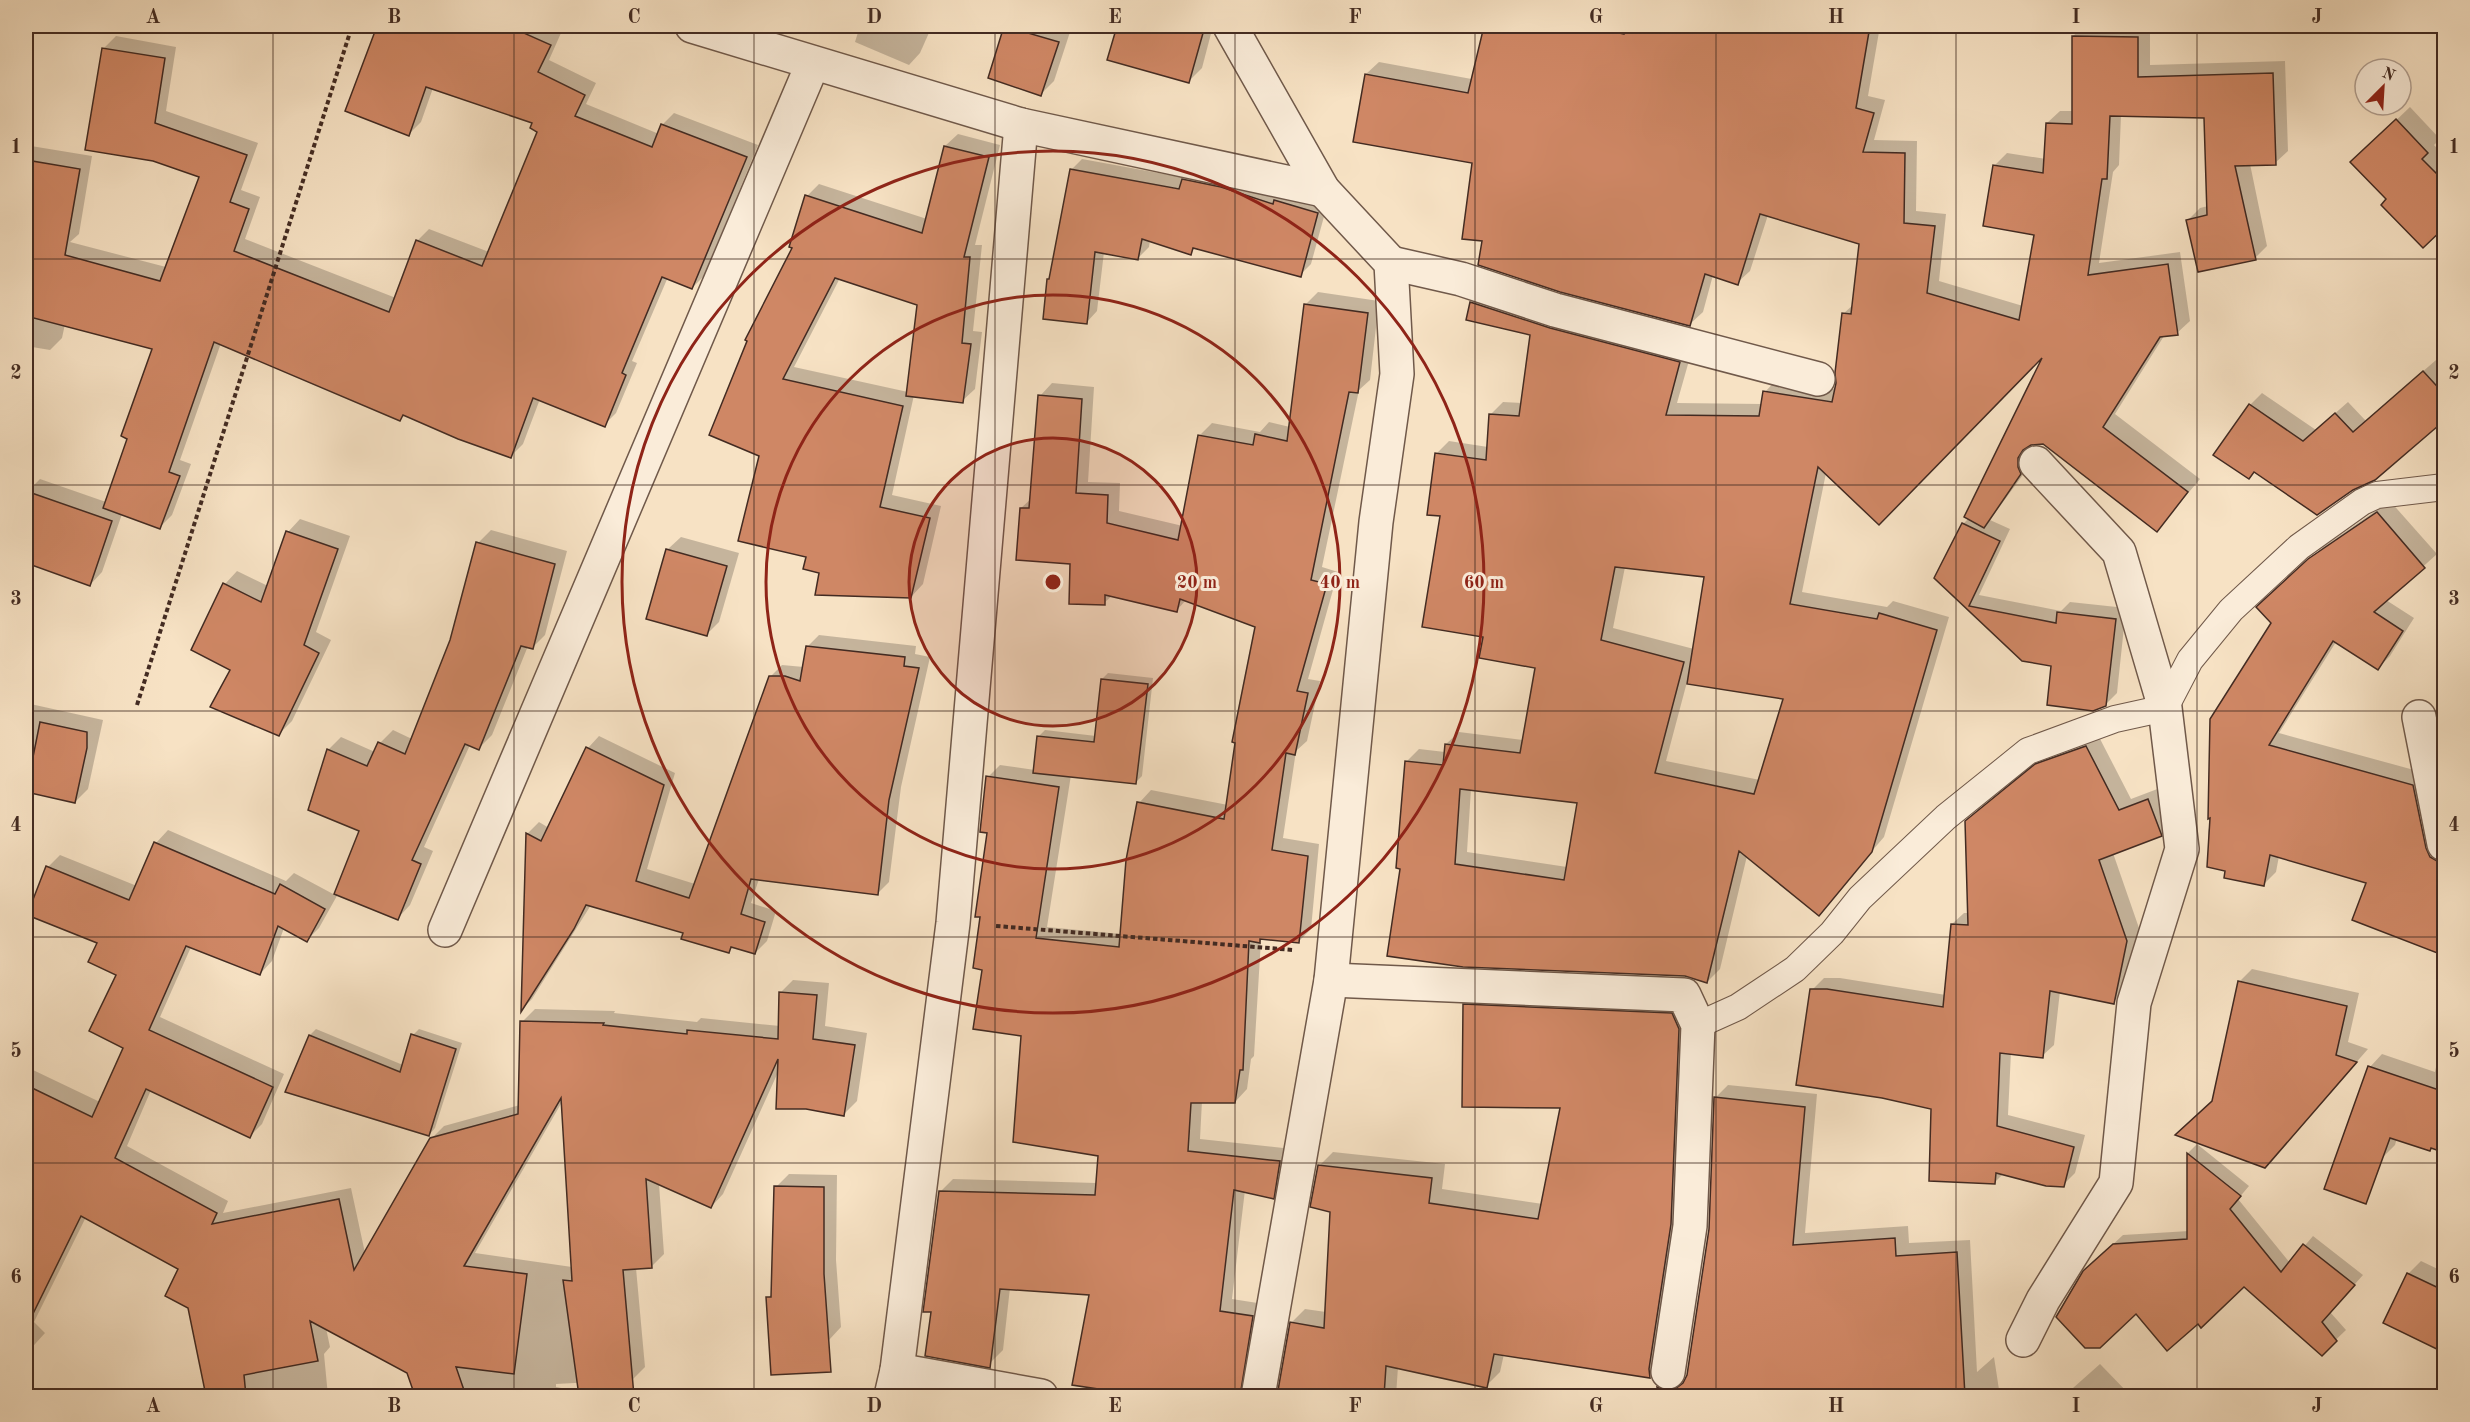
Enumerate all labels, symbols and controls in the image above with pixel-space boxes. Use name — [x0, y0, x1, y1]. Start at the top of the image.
text: A — [145, 8, 161, 28]
text: B — [387, 8, 401, 28]
text: C — [627, 8, 641, 28]
text: D — [866, 8, 882, 28]
text: E — [1108, 8, 1122, 28]
text: F — [1348, 8, 1362, 28]
text: G — [1589, 8, 1603, 28]
text: H — [1828, 8, 1844, 28]
text: I — [2072, 8, 2080, 28]
text: J — [2312, 8, 2323, 28]
north arrow — [2353, 57, 2413, 117]
text: N — [2379, 65, 2398, 85]
text: 1 — [10, 138, 22, 158]
text: 1 — [2448, 138, 2460, 158]
text: 2 — [10, 364, 22, 384]
text: 2 — [2448, 364, 2460, 384]
centre of rings — [1043, 572, 1063, 592]
text: 20 m — [1177, 574, 1217, 592]
text: 40 m — [1320, 574, 1360, 592]
text: 60 m — [1464, 574, 1504, 592]
text: 3 — [10, 590, 22, 610]
text: 3 — [2448, 590, 2460, 610]
text: 4 — [10, 816, 22, 836]
text: 4 — [2448, 816, 2460, 836]
text: 5 — [10, 1041, 22, 1062]
text: 5 — [2448, 1041, 2460, 1062]
text: 6 — [10, 1268, 22, 1288]
text: 6 — [2448, 1268, 2460, 1288]
text: A — [145, 1397, 161, 1417]
text: B — [387, 1397, 401, 1417]
text: C — [627, 1397, 641, 1417]
text: D — [866, 1397, 882, 1417]
text: E — [1108, 1397, 1122, 1417]
text: F — [1348, 1397, 1362, 1417]
text: G — [1589, 1397, 1603, 1417]
text: H — [1828, 1397, 1844, 1417]
text: I — [2072, 1397, 2080, 1417]
text: J — [2312, 1397, 2323, 1417]

